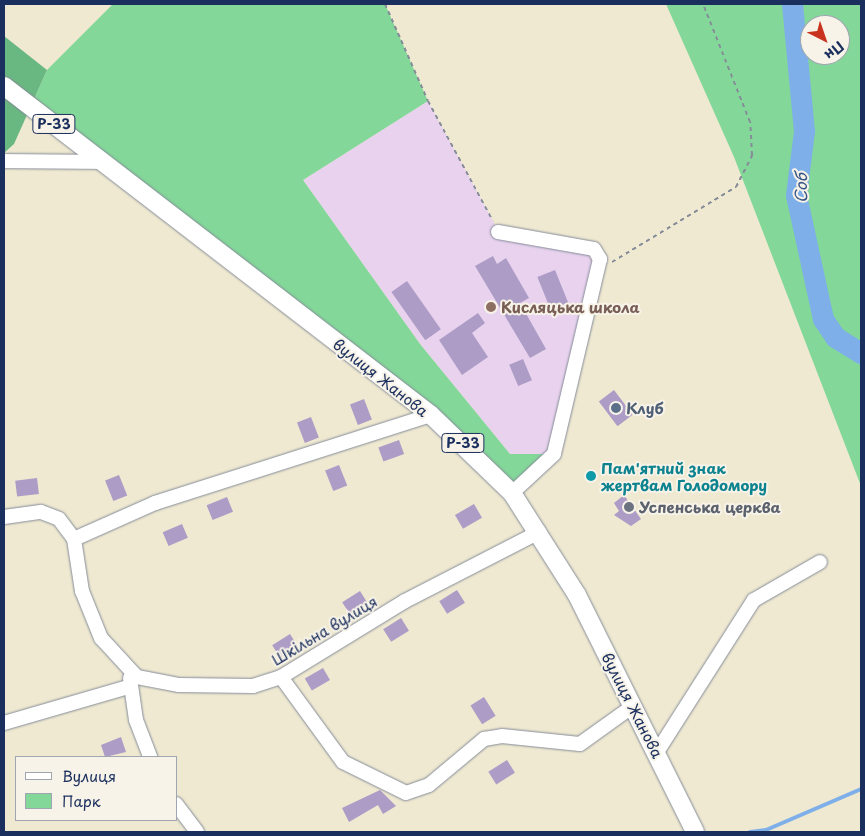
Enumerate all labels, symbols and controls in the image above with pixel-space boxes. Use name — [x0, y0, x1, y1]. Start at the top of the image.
north arrow — [800, 15, 850, 65]
text: Пн — [820, 36, 849, 66]
road number: Р-33 — [32, 112, 76, 136]
water label: Соб — [790, 173, 810, 203]
place label: Кисляцька школа — [501, 298, 640, 316]
marker: Кисляцька школа — [485, 301, 497, 313]
street label: вулиця Жанова — [330, 334, 432, 420]
place label: Клуб — [626, 399, 664, 417]
marker: Клуб — [610, 402, 622, 414]
road number: Р-33 — [440, 432, 486, 454]
place label: Пам'ятний знак жертвам Голодомору — [601, 458, 767, 493]
marker: Пам'ятний знак жертвам Голодомору — [585, 470, 597, 482]
place label: Успенська церква — [639, 498, 781, 516]
marker: Успенська церква — [623, 501, 635, 513]
street label: Шкільна вулиця — [268, 591, 380, 669]
street label: вулиця Жанова — [599, 649, 667, 761]
legend — [15, 756, 178, 821]
text: Вулиця — [62, 764, 116, 787]
text: Парк — [62, 789, 101, 812]

